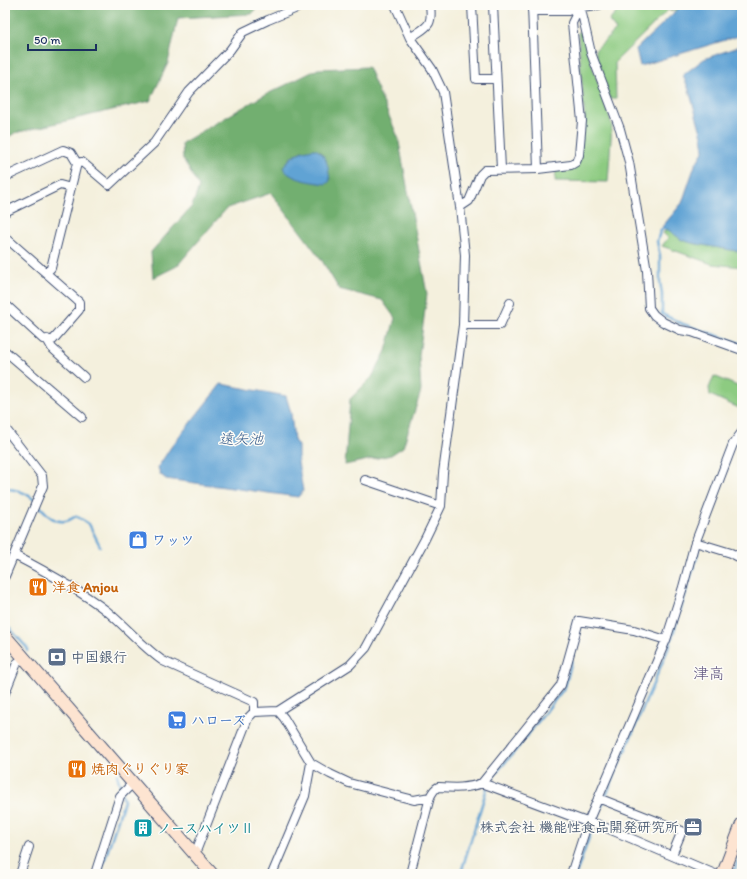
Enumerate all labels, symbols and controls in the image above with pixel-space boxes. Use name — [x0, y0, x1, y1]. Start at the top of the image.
scale bar — [28, 26, 96, 52]
text: 50 m — [34, 33, 60, 47]
water label: 遠矢池 — [218, 430, 264, 448]
shop icon: ワッツ — [127, 529, 149, 551]
place label: ワッツ — [152, 532, 194, 549]
restaurant icon: 洋食 Anjou — [27, 576, 49, 598]
place label: 洋食 Anjou — [52, 579, 119, 596]
bank icon: 中国銀行 — [46, 646, 68, 668]
place label: 中国銀行 — [71, 649, 127, 666]
district label: 津高 — [693, 664, 725, 683]
supermarket icon: ハローズ — [166, 709, 188, 731]
place label: ハローズ — [191, 712, 246, 729]
restaurant icon: 焼肉ぐりぐり家 — [66, 758, 88, 780]
place label: 焼肉ぐりぐり家 — [91, 761, 189, 778]
office icon: 株式会社 機能性食品開発研究所 — [682, 816, 704, 838]
building icon: ノースハイツⅡ — [132, 817, 154, 839]
place label: 株式会社 機能性食品開発研究所 — [480, 819, 679, 836]
place label: ノースハイツⅡ — [157, 820, 254, 837]

